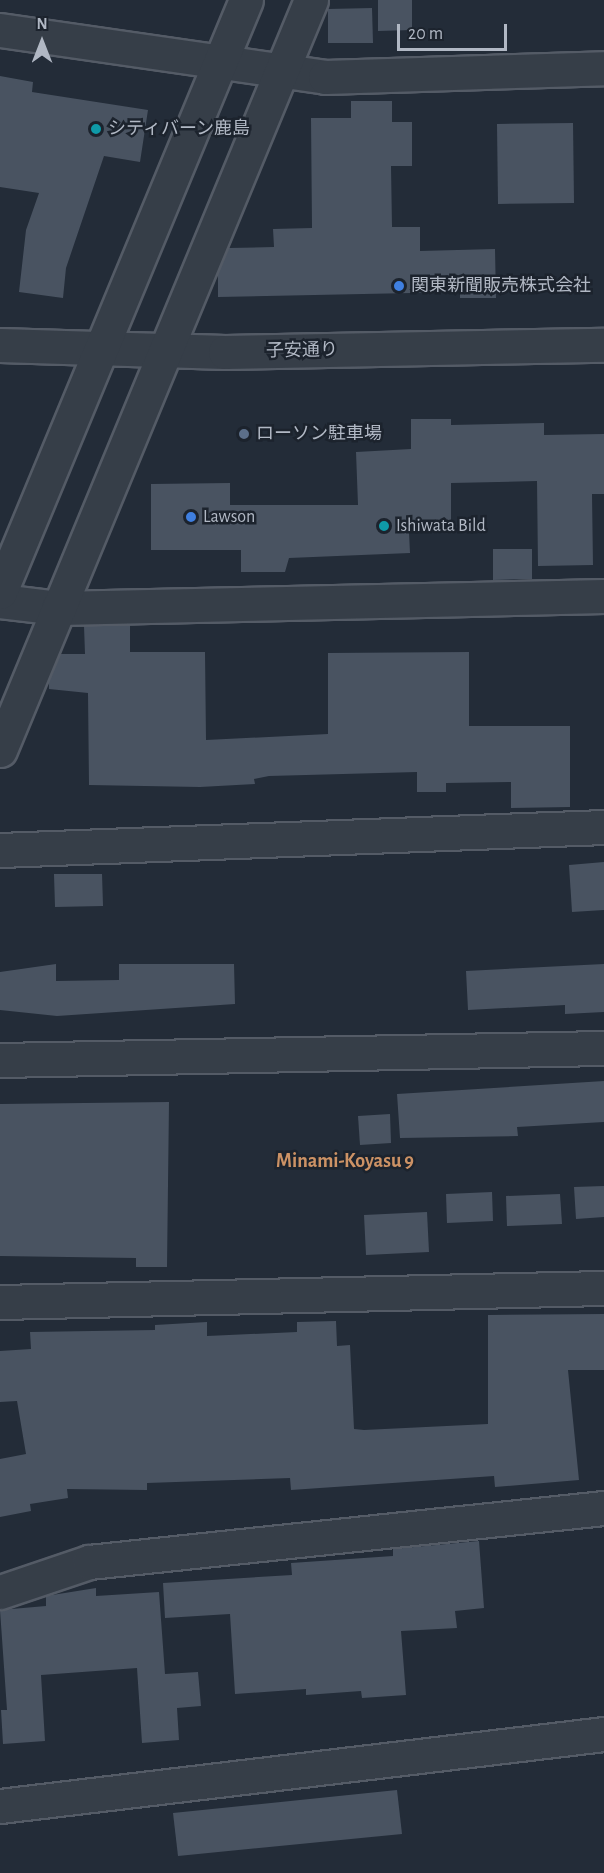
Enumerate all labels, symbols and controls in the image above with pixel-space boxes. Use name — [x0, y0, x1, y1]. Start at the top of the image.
north arrow — [12, 12, 72, 72]
scale bar — [400, 12, 510, 50]
text: N — [36, 16, 48, 32]
text: 20 m — [408, 25, 443, 43]
place label: シティバーン鹿島 — [108, 118, 252, 140]
marker: シティバーン鹿島 — [89, 122, 103, 136]
place label: 関東新聞販売株式会社 — [411, 275, 591, 297]
marker: 関東新聞販売株式会社 — [392, 279, 406, 293]
street label: 子安通り — [266, 340, 338, 362]
place label: ローソン駐車場 — [256, 423, 382, 445]
marker: ローソン駐車場 — [237, 427, 251, 441]
place label: Lawson — [203, 506, 255, 528]
marker: Lawson — [184, 510, 198, 524]
place label: Ishiwata Bild — [396, 515, 486, 537]
marker: Ishiwata Bild — [377, 519, 391, 533]
district label: Minami-Koyasu 9 — [276, 1149, 414, 1173]

